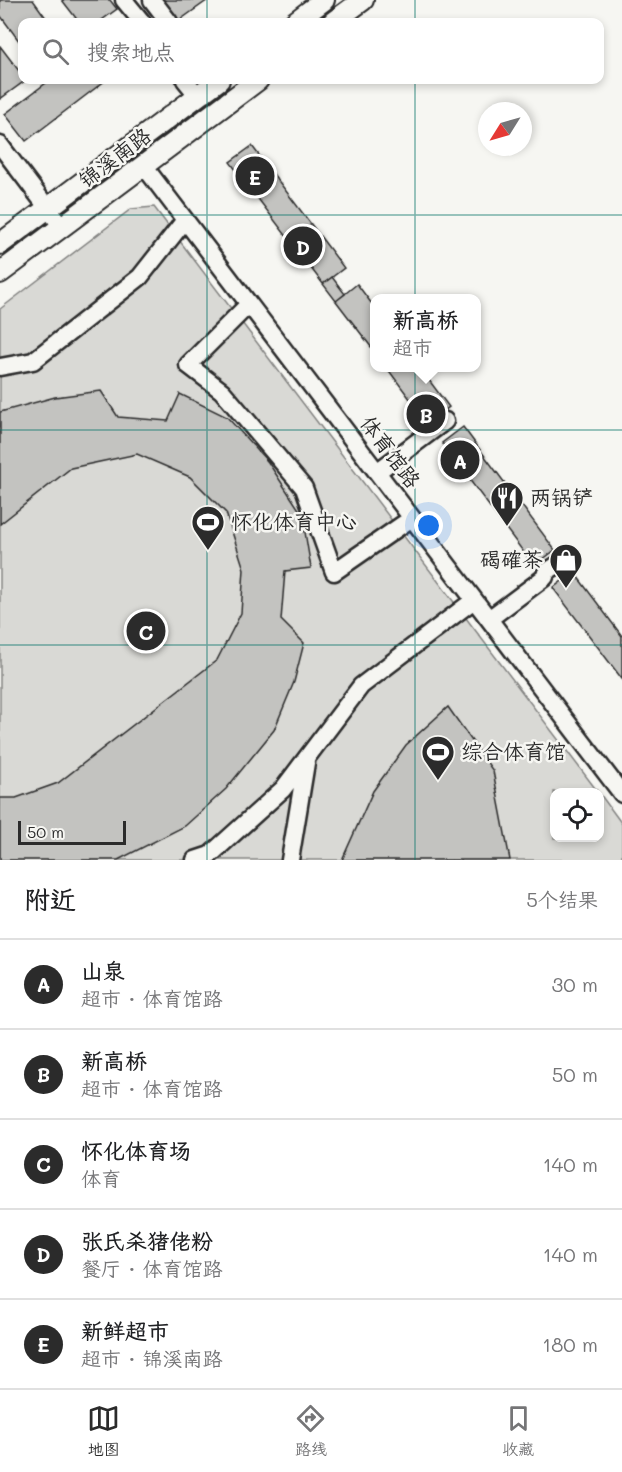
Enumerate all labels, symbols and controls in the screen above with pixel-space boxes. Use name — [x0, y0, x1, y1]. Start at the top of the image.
search box — [18, 18, 604, 84]
icon: search — [39, 35, 72, 68]
text: 搜索地点 — [87, 37, 175, 66]
north arrow — [478, 102, 532, 156]
street label: 锦溪南路 — [72, 121, 156, 193]
pin: E — [236, 154, 274, 198]
pin: D — [284, 224, 322, 268]
popup — [370, 294, 481, 372]
text: 新高桥 — [392, 305, 459, 334]
text: 超市 — [392, 334, 432, 360]
pin: B — [406, 392, 446, 436]
street label: 体育馆路 — [355, 409, 427, 493]
pin: A — [440, 438, 480, 482]
restaurant icon: 两锅铲 — [489, 480, 525, 527]
place label: 两锅铲 — [530, 483, 593, 510]
sports icon: 怀化体育中心 — [190, 504, 226, 551]
place label: 怀化体育中心 — [231, 507, 357, 534]
your location — [414, 511, 443, 540]
shop icon: 碣確茶 — [548, 542, 584, 589]
place label: 碣確茶 — [480, 545, 543, 572]
pin: C — [126, 608, 166, 654]
sports icon: 综合体育馆 — [420, 734, 456, 781]
place label: 综合体育馆 — [461, 737, 566, 764]
map controls — [550, 788, 604, 842]
button: locate — [550, 788, 604, 842]
scale bar — [18, 818, 126, 846]
text: 50 m — [27, 821, 64, 842]
text: 附近 — [24, 882, 76, 916]
text: 5个结果 — [526, 886, 598, 912]
text: 山泉 — [81, 956, 125, 985]
text: A — [37, 971, 50, 997]
text: 30 m — [552, 971, 598, 997]
text: 超市 · 体育馆路 — [81, 985, 223, 1011]
text: 新高桥 — [81, 1046, 147, 1075]
text: B — [37, 1061, 50, 1087]
text: 50 m — [552, 1061, 598, 1087]
text: 超市 · 体育馆路 — [81, 1075, 223, 1101]
text: 怀化体育场 — [81, 1136, 191, 1165]
text: C — [36, 1151, 51, 1177]
text: 140 m — [543, 1151, 598, 1177]
text: 体育 — [81, 1165, 121, 1191]
text: 张氏杀猪佬粉 — [81, 1226, 213, 1255]
text: D — [36, 1241, 51, 1267]
text: 140 m — [543, 1241, 598, 1267]
text: 餐厅 · 体育馆路 — [81, 1255, 223, 1281]
text: 新鲜超市 — [81, 1316, 169, 1345]
text: E — [37, 1331, 50, 1357]
text: 180 m — [542, 1331, 598, 1357]
text: 超市 · 锦溪南路 — [81, 1345, 223, 1371]
tab: 地图 — [87, 1402, 120, 1460]
tab: 路线 — [294, 1402, 327, 1460]
tab: 收藏 — [502, 1402, 535, 1460]

